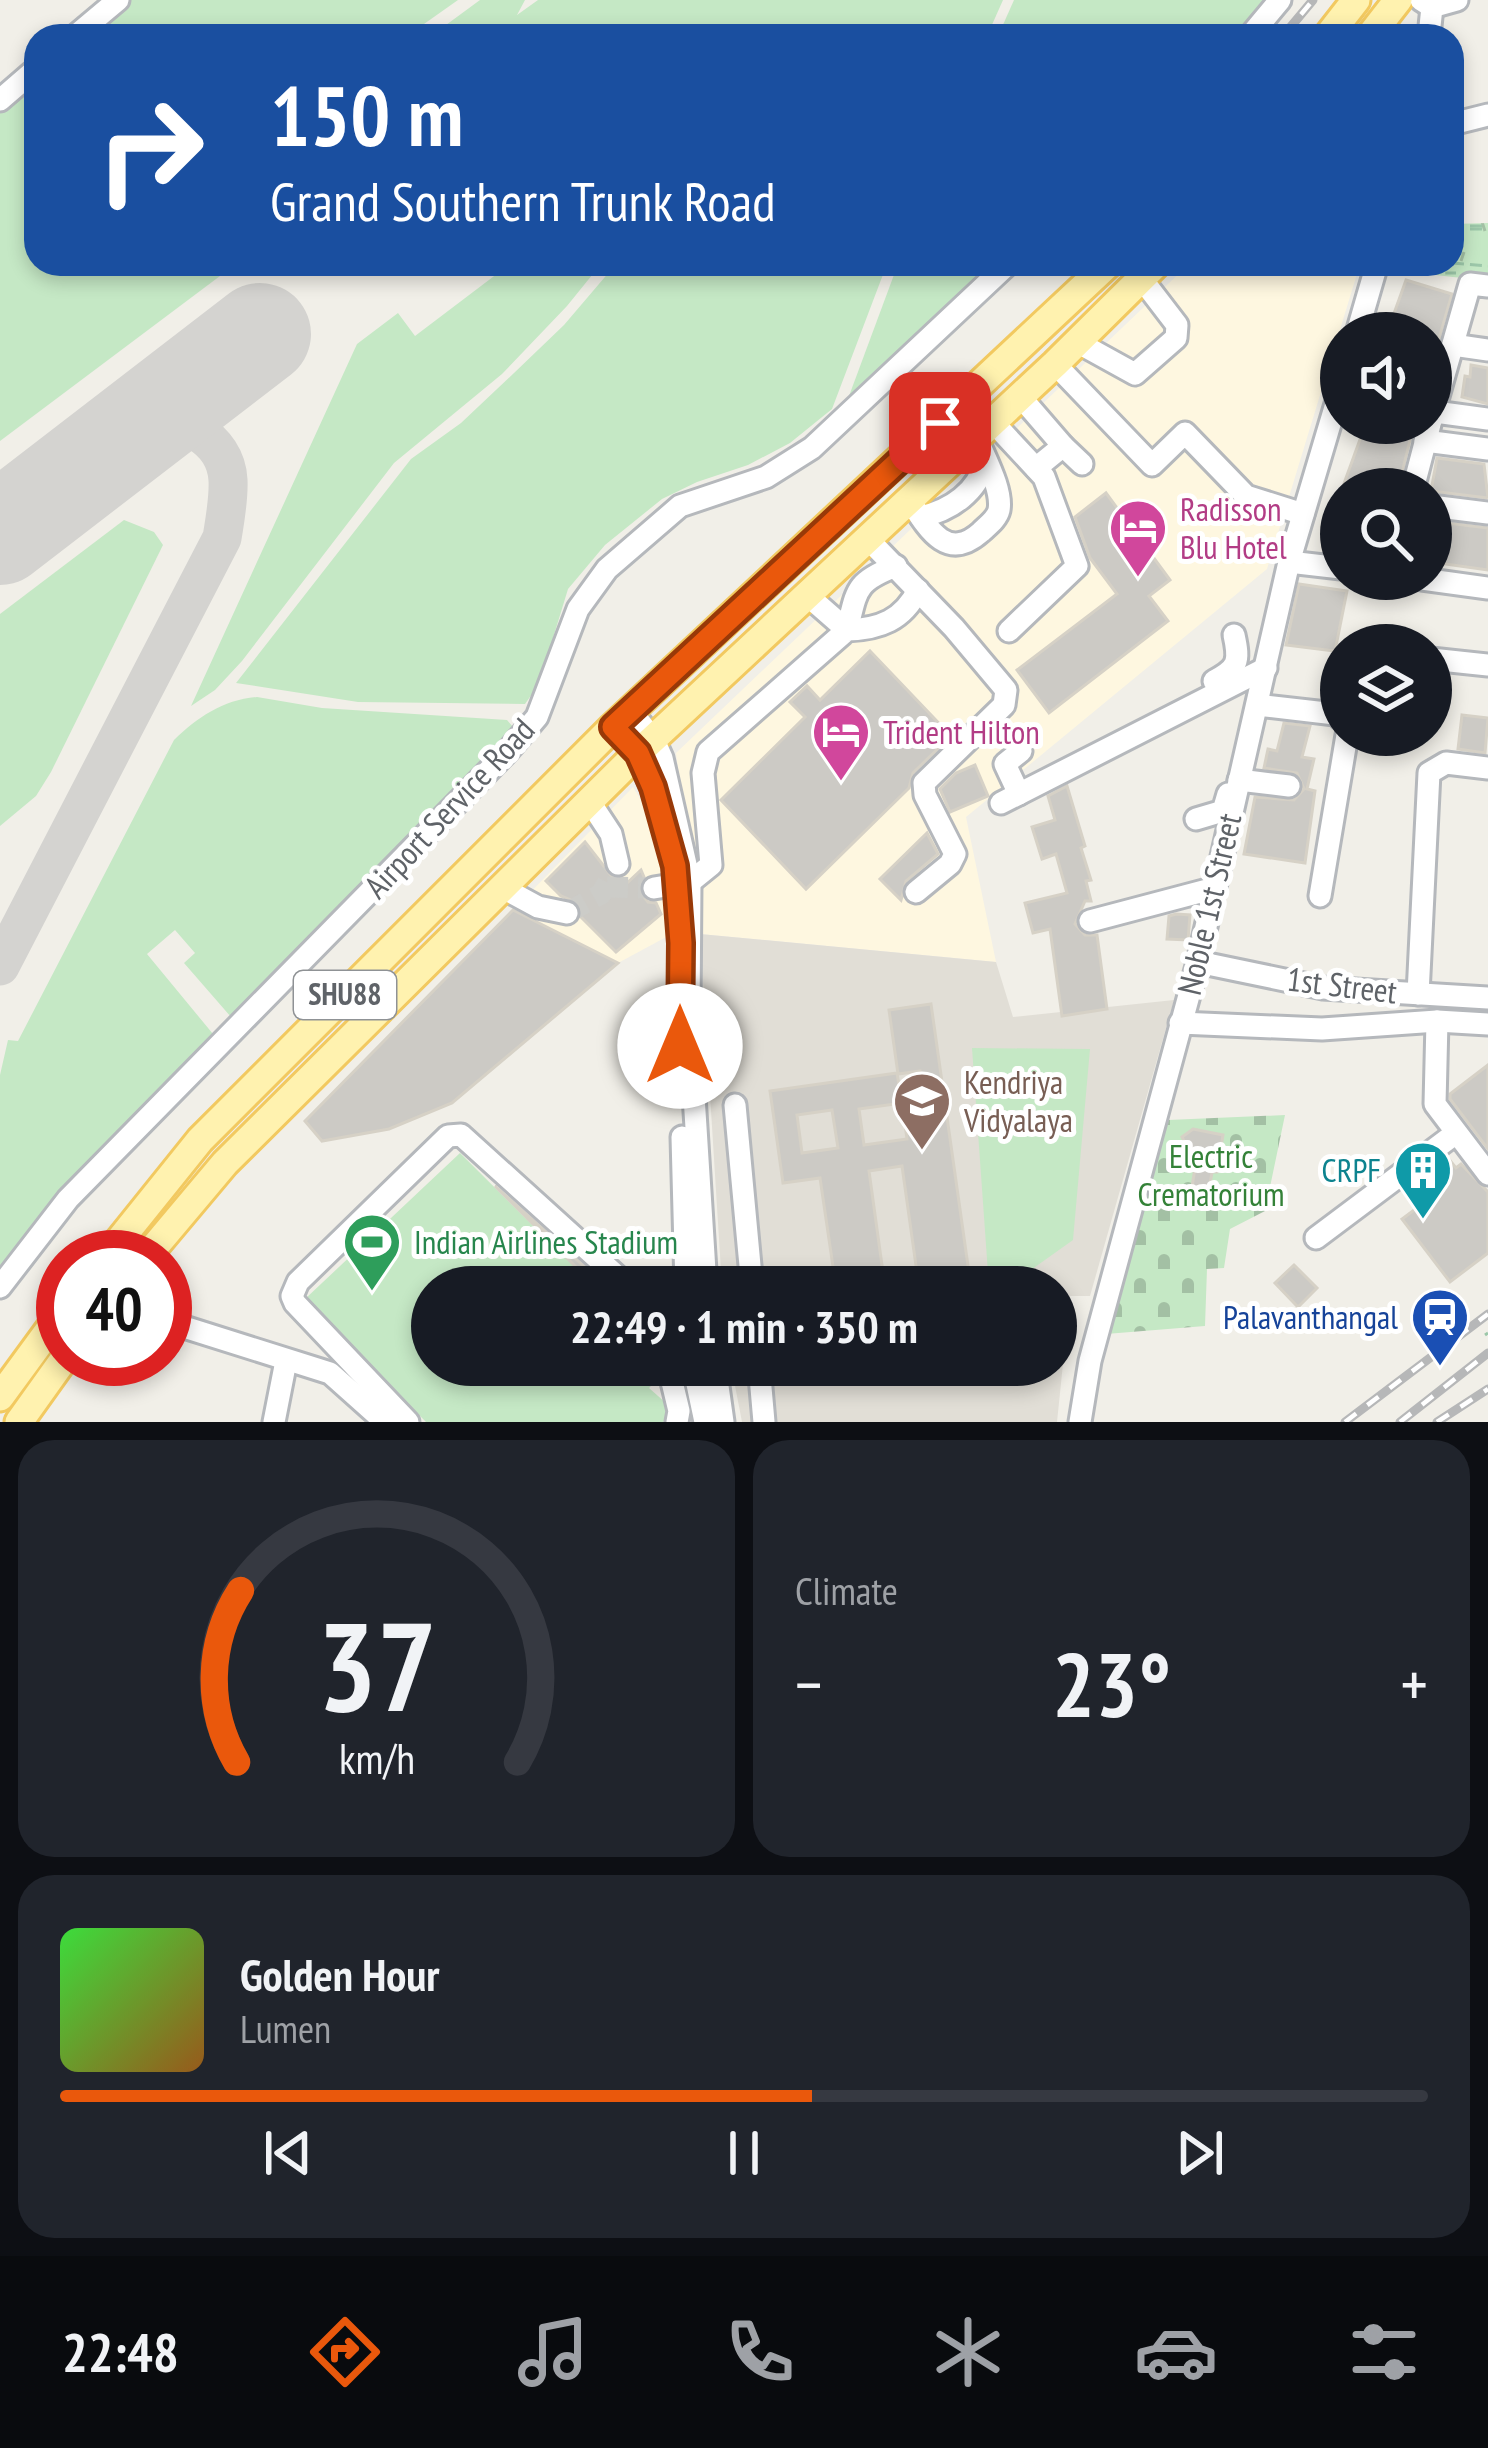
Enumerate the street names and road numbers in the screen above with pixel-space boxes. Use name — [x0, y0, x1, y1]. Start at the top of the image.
street label: Airport Service Road — [354, 708, 543, 907]
street label: Noble 1st Street — [1167, 809, 1250, 999]
street label: 1st Street — [1285, 956, 1399, 1013]
road number: SHU88 — [294, 971, 396, 1019]

